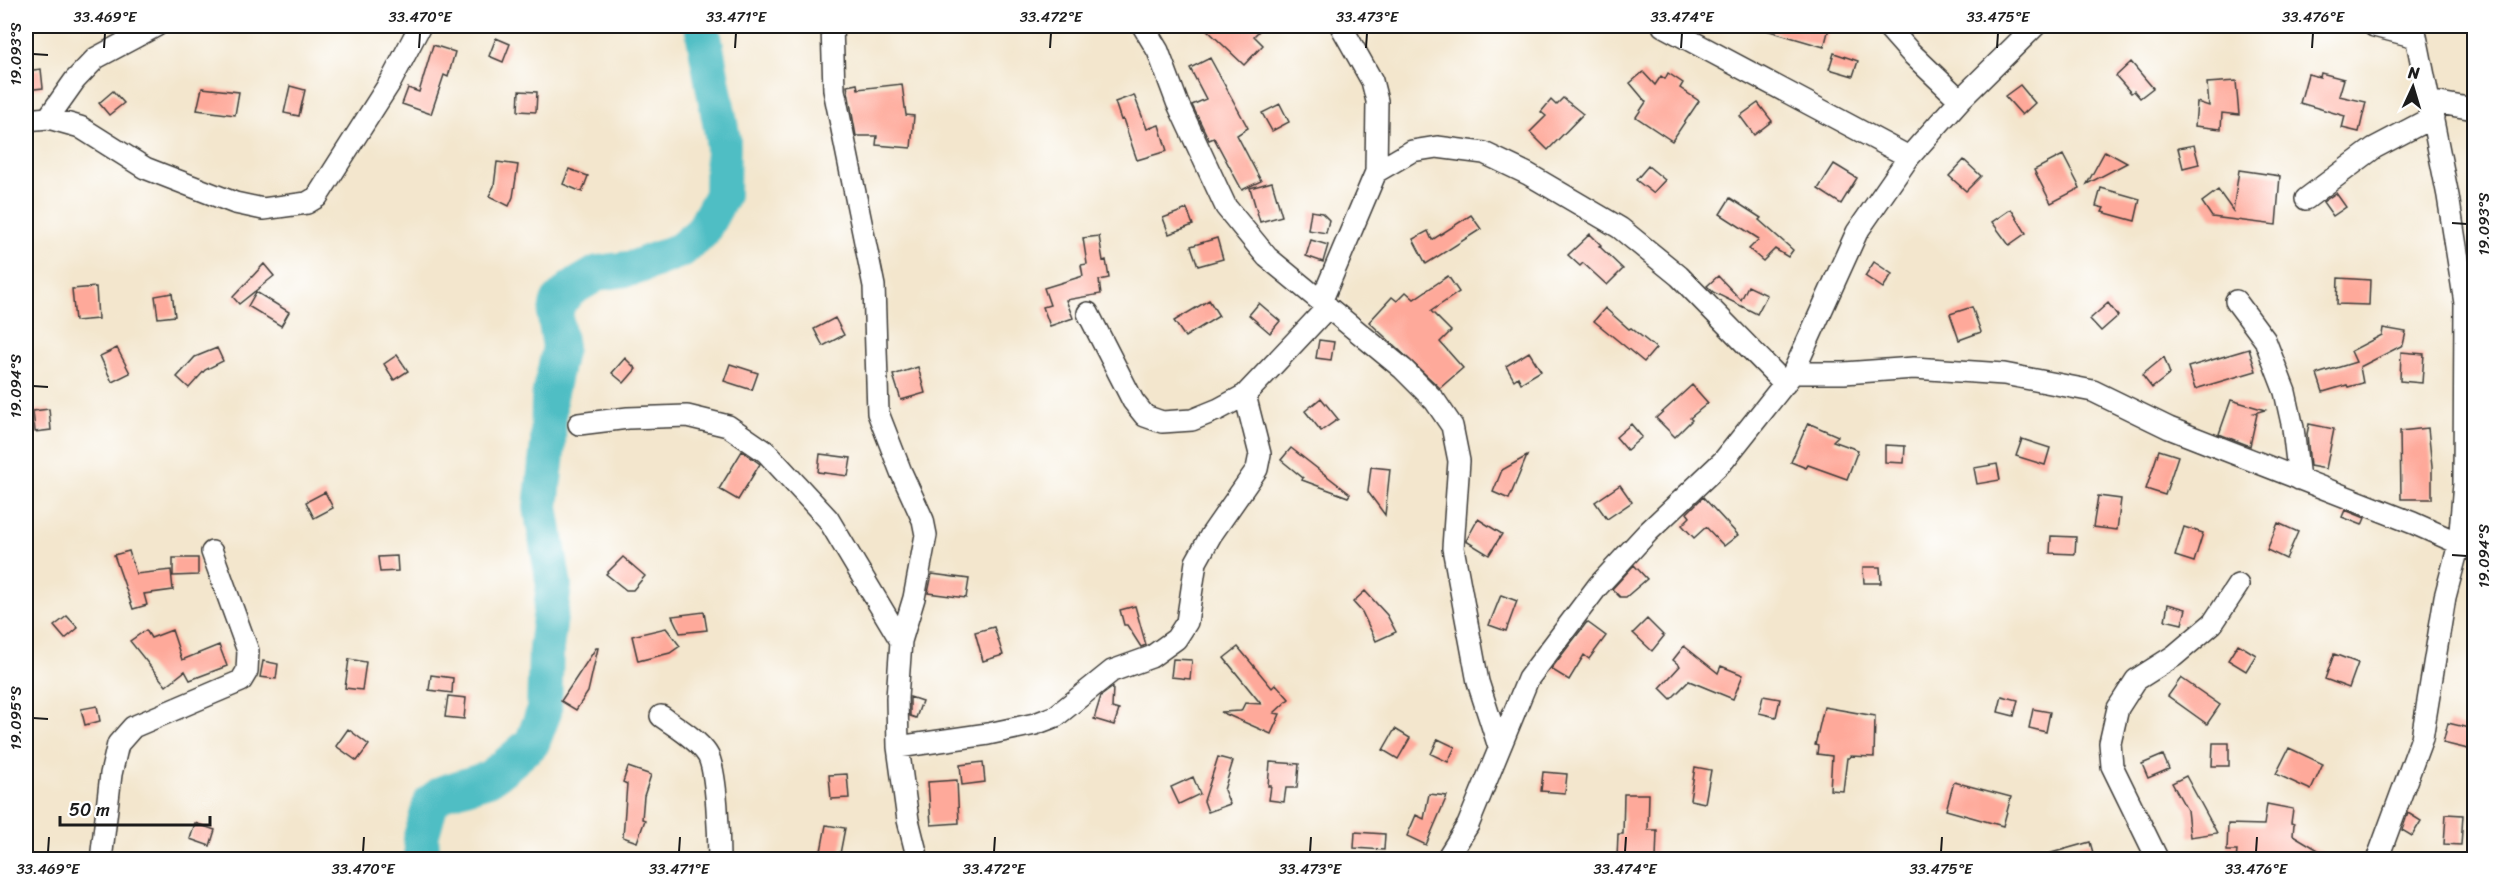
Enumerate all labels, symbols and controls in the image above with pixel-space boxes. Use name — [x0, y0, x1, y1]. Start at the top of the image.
text: 33.469°E — [74, 4, 138, 30]
text: 33.470°E — [388, 4, 453, 30]
text: 33.471°E — [706, 4, 768, 30]
text: 33.472°E — [1020, 4, 1084, 30]
text: 33.473°E — [1336, 4, 1400, 30]
text: 33.474°E — [1650, 4, 1715, 30]
text: 33.475°E — [1967, 4, 2031, 30]
text: 33.476°E — [2282, 4, 2346, 30]
text: 19.093°S — [3, 22, 29, 85]
north arrow — [2383, 57, 2443, 117]
text: N — [2406, 58, 2421, 87]
text: 19.093°S — [2471, 192, 2497, 255]
text: 19.094°S — [3, 353, 29, 418]
text: 19.094°S — [2471, 523, 2497, 588]
text: 19.095°S — [3, 685, 29, 750]
scale bar — [60, 789, 210, 827]
text: 50 m — [69, 794, 110, 826]
text: 33.469°E — [17, 856, 81, 882]
text: 33.470°E — [331, 856, 396, 882]
text: 33.471°E — [649, 856, 711, 882]
text: 33.472°E — [963, 856, 1027, 882]
text: 33.473°E — [1279, 856, 1343, 882]
text: 33.474°E — [1593, 856, 1658, 882]
text: 33.475°E — [1910, 856, 1974, 882]
text: 33.476°E — [2225, 856, 2289, 882]

